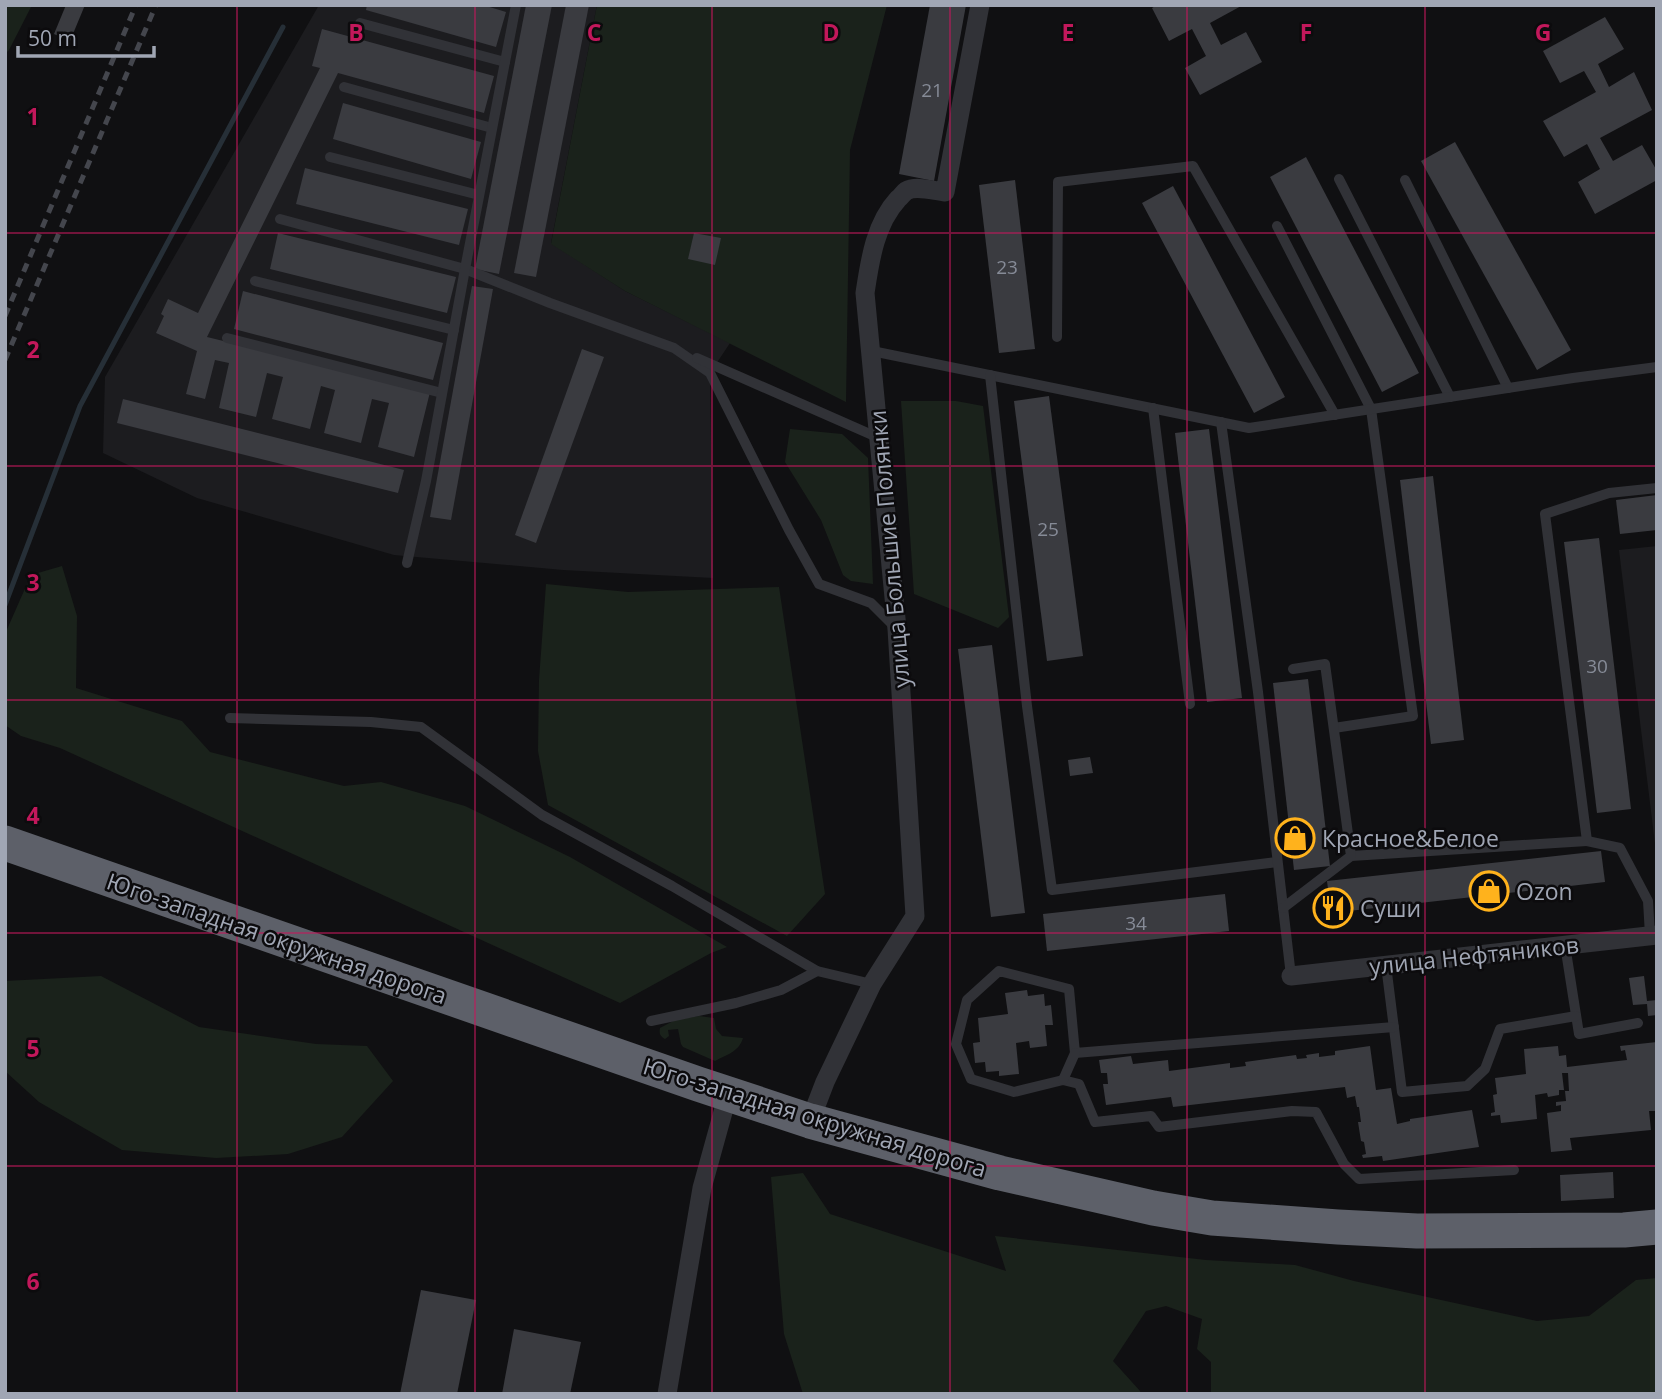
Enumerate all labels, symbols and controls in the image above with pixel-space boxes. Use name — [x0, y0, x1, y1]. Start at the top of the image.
scale bar — [18, 14, 154, 58]
text: B — [348, 16, 364, 48]
text: C — [587, 16, 601, 48]
text: D — [822, 16, 840, 48]
text: E — [1062, 16, 1074, 48]
text: F — [1300, 16, 1312, 48]
text: G — [1535, 16, 1551, 48]
text: 50 m — [28, 24, 77, 52]
house number: 21 — [921, 77, 943, 103]
text: 1 — [26, 100, 40, 132]
house number: 23 — [996, 254, 1018, 280]
text: 2 — [26, 333, 40, 365]
street label: улица Большие Полянки — [861, 409, 917, 689]
house number: 25 — [1037, 516, 1059, 542]
text: 3 — [26, 566, 40, 598]
house number: 30 — [1586, 653, 1608, 679]
text: 4 — [26, 799, 40, 831]
shop icon: Красное&Белое — [1274, 817, 1316, 859]
place label: Красное&Белое — [1322, 822, 1499, 854]
street label: Юго-западная окружная дорога — [103, 865, 451, 1011]
shop icon: Ozon — [1468, 870, 1510, 912]
place label: Ozon — [1516, 875, 1573, 907]
restaurant icon: Суши — [1312, 887, 1354, 929]
place label: Суши — [1360, 892, 1421, 924]
house number: 34 — [1125, 910, 1147, 936]
street label: улица Нефтяников — [1368, 928, 1580, 982]
text: 5 — [26, 1032, 40, 1064]
street label: Юго-западная окружная дорога — [639, 1049, 991, 1185]
text: 6 — [26, 1265, 40, 1297]

